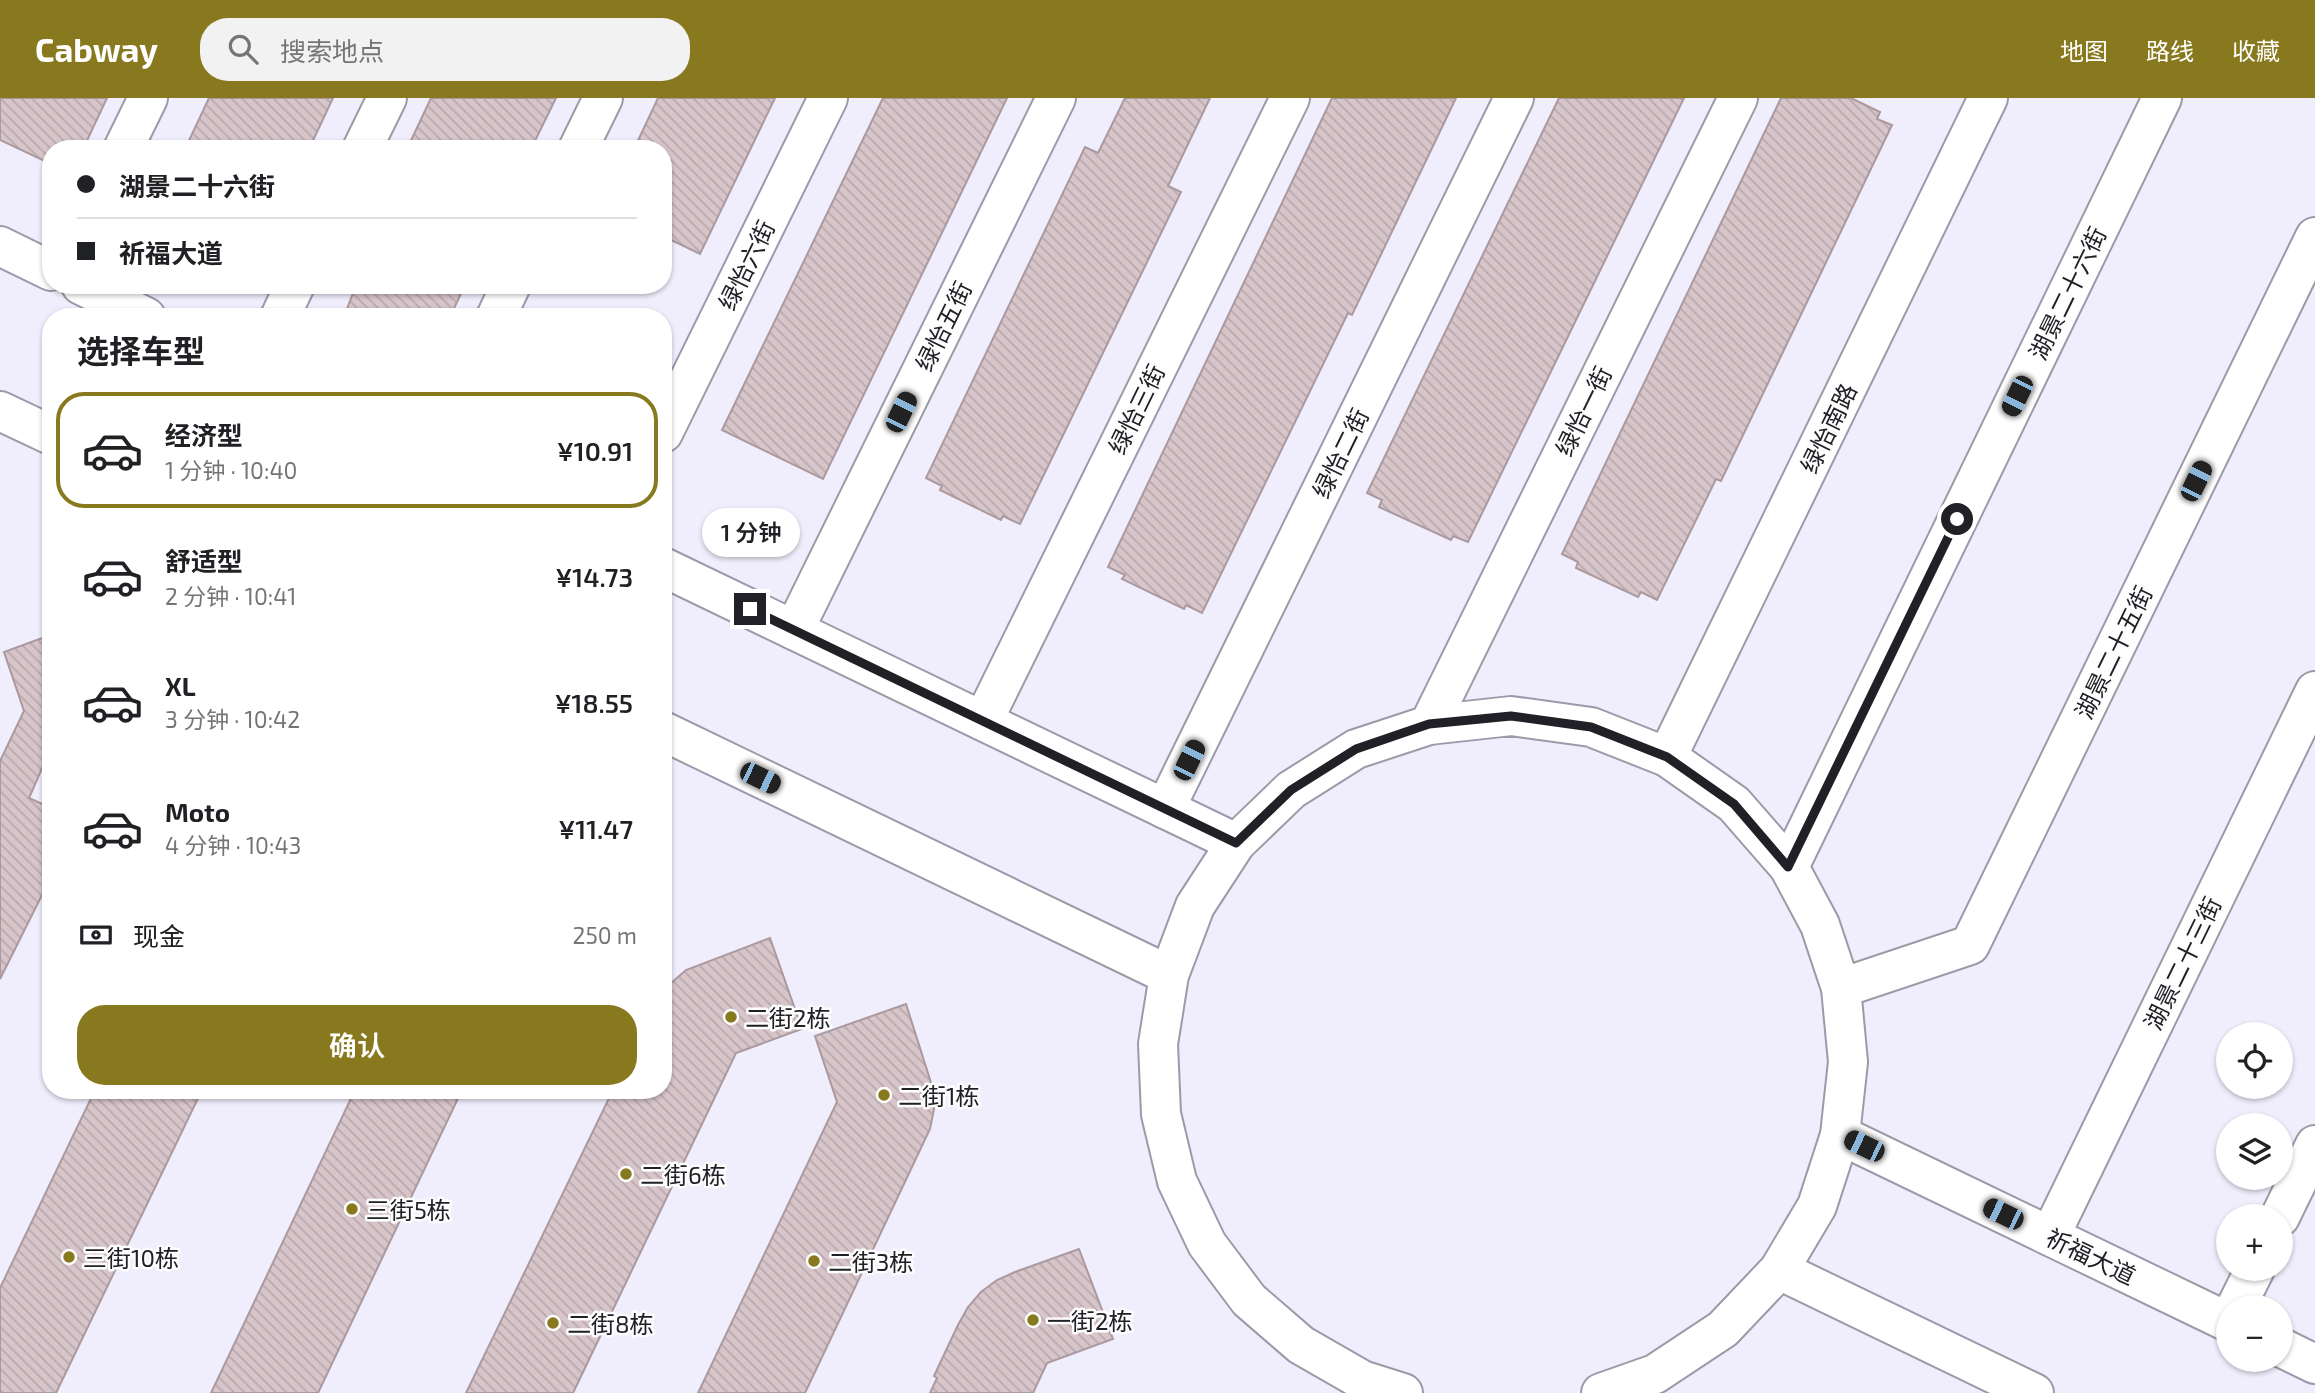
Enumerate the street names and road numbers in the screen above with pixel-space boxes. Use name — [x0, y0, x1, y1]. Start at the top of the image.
street label: 绿怡六街 — [712, 216, 780, 314]
street label: 湖景二十六街 — [2022, 222, 2112, 364]
street label: 绿怡五街 — [909, 277, 977, 375]
street label: 绿怡三街 — [1102, 360, 1170, 458]
street label: 绿怡一街 — [1549, 362, 1617, 460]
street label: 绿怡南路 — [1794, 379, 1862, 477]
street label: 绿怡二街 — [1306, 404, 1374, 502]
street label: 湖景二十五街 — [2068, 581, 2158, 723]
street label: 湖景二十三街 — [2137, 892, 2227, 1034]
street label: 祈福大道 — [2042, 1222, 2140, 1290]

